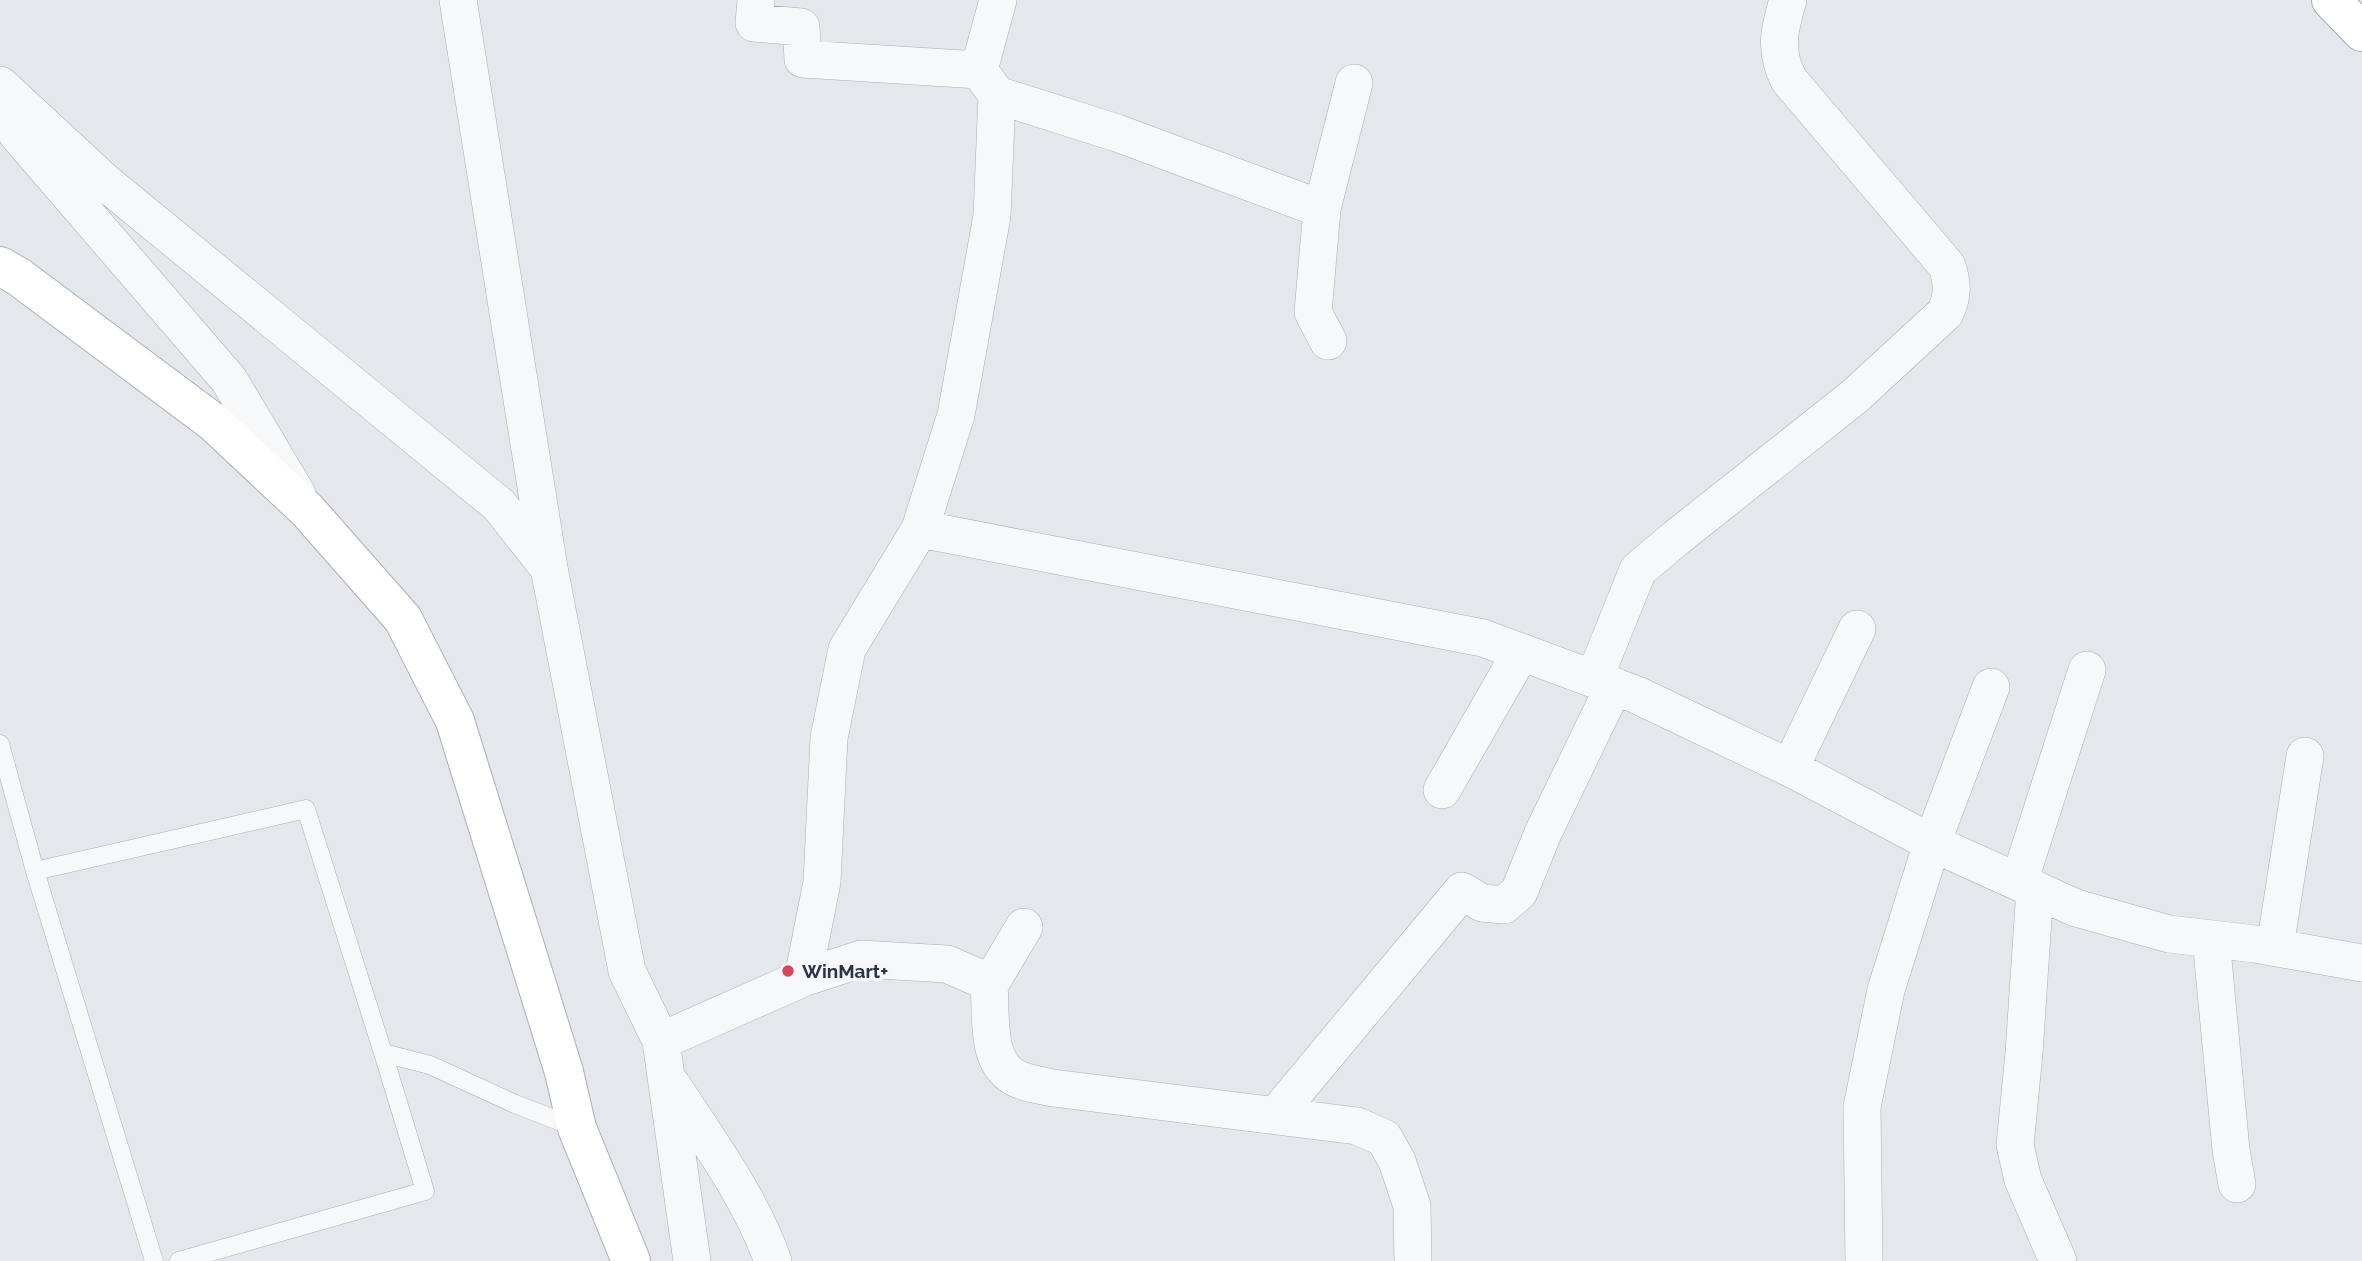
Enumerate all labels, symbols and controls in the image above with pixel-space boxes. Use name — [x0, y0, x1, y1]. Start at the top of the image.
place label: WinMart+ — [802, 960, 888, 982]
marker: WinMart+ — [780, 963, 796, 979]

